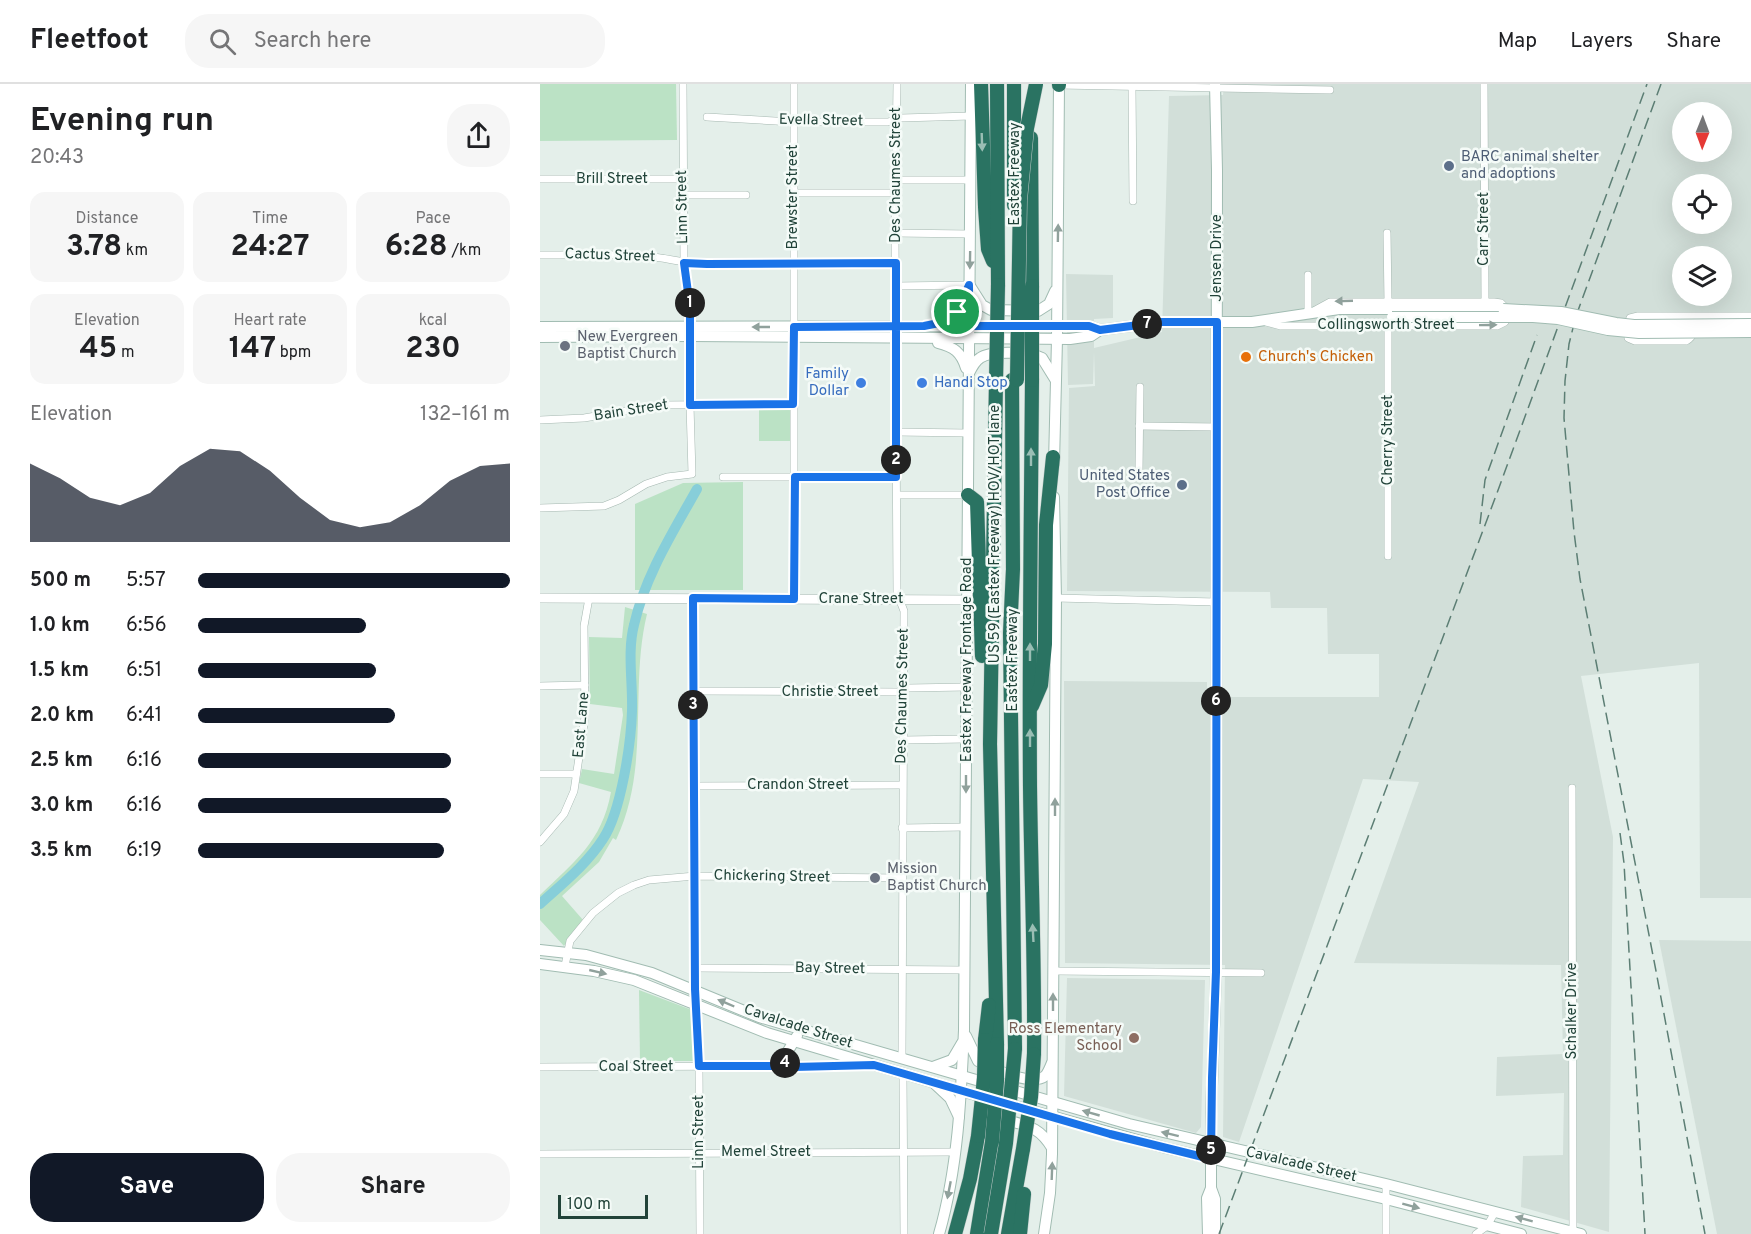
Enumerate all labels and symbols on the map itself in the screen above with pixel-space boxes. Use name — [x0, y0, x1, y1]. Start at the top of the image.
north arrow — [1672, 102, 1732, 162]
street label: Des Chaumes Street — [887, 107, 906, 243]
street label: Evella Street — [779, 111, 863, 131]
street label: Eastex Freeway — [1006, 122, 1025, 226]
one-way arrow — [978, 133, 987, 152]
street label: Brewster Street — [784, 144, 803, 250]
place label: BARC animal shelter and adoptions — [1461, 148, 1599, 184]
marker: BARC animal shelter and adoptions — [1442, 159, 1456, 173]
street label: Brill Street — [576, 170, 648, 189]
street label: Linn Street — [673, 170, 693, 244]
street label: Carr Street — [1475, 192, 1494, 266]
street label: Jensen Drive — [1208, 214, 1227, 302]
one-way arrow — [1053, 223, 1063, 242]
street label: Cactus Street — [564, 245, 656, 267]
one-way arrow — [965, 250, 975, 269]
pin — [931, 286, 982, 337]
pin: 1 — [675, 288, 705, 318]
one-way arrow — [1335, 297, 1354, 306]
pin: 7 — [1132, 309, 1162, 339]
street label: Collingsworth Street — [1317, 316, 1455, 335]
one-way arrow — [1479, 320, 1498, 330]
one-way arrow — [751, 322, 770, 332]
place label: New Evergreen Baptist Church — [577, 328, 678, 364]
marker: New Evergreen Baptist Church — [558, 339, 572, 353]
place label: Church's Chicken — [1258, 348, 1374, 367]
marker: Church's Chicken — [1239, 350, 1253, 364]
place label: Family Dollar — [805, 365, 849, 401]
place label: Handi Stop — [934, 374, 1008, 393]
marker: Family Dollar — [854, 376, 868, 390]
marker: Handi Stop — [915, 376, 929, 390]
street label: Cherry Street — [1379, 394, 1398, 486]
street label: Bain Street — [592, 396, 670, 426]
street label: US 59 (Eastex Freeway) HOV/HOT lane — [986, 405, 1005, 663]
pin: 2 — [881, 445, 911, 475]
one-way arrow — [1026, 447, 1036, 466]
place label: United States Post Office — [1079, 467, 1170, 503]
marker: United States Post Office — [1175, 478, 1189, 492]
street label: Eastex Freeway Frontage Road — [958, 558, 977, 762]
street label: Crane Street — [819, 590, 903, 609]
street label: Eastex Freeway — [1004, 608, 1023, 712]
street label: Des Chaumes Street — [892, 628, 914, 764]
one-way arrow — [1025, 642, 1035, 661]
street label: Christie Street — [782, 683, 878, 702]
pin: 6 — [1201, 686, 1231, 716]
pin: 3 — [678, 690, 708, 720]
street label: East Lane — [570, 691, 594, 759]
one-way arrow — [1025, 728, 1035, 747]
one-way arrow — [961, 775, 971, 794]
street label: Crandon Street — [747, 776, 849, 795]
one-way arrow — [1050, 797, 1060, 816]
place label: Mission Baptist Church — [887, 860, 987, 896]
street label: Chickering Street — [713, 866, 831, 888]
marker: Mission Baptist Church — [868, 871, 882, 885]
one-way arrow — [1029, 923, 1038, 942]
street label: Bay Street — [795, 959, 865, 979]
street label: Schalker Drive — [1563, 962, 1582, 1060]
one-way arrow — [589, 968, 608, 977]
one-way arrow — [1048, 992, 1058, 1011]
one-way arrow — [717, 998, 735, 1008]
street label: Cavalcade Street — [741, 1000, 855, 1054]
place label: Ross Elementary School — [1009, 1020, 1122, 1056]
marker: Ross Elementary School — [1127, 1031, 1141, 1045]
pin: 4 — [770, 1048, 800, 1078]
street label: Coal Street — [599, 1058, 674, 1077]
street label: Linn Street — [690, 1095, 709, 1169]
one-way arrow — [1082, 1108, 1100, 1117]
one-way arrow — [1161, 1129, 1179, 1139]
pin: 5 — [1196, 1135, 1226, 1165]
street label: Memel Street — [721, 1143, 811, 1162]
street label: Cavalcade Street — [1244, 1143, 1358, 1187]
one-way arrow — [1047, 1161, 1056, 1180]
one-way arrow — [944, 1181, 953, 1200]
scale bar — [558, 1192, 648, 1220]
one-way arrow — [1402, 1201, 1420, 1211]
one-way arrow — [1515, 1214, 1533, 1224]

